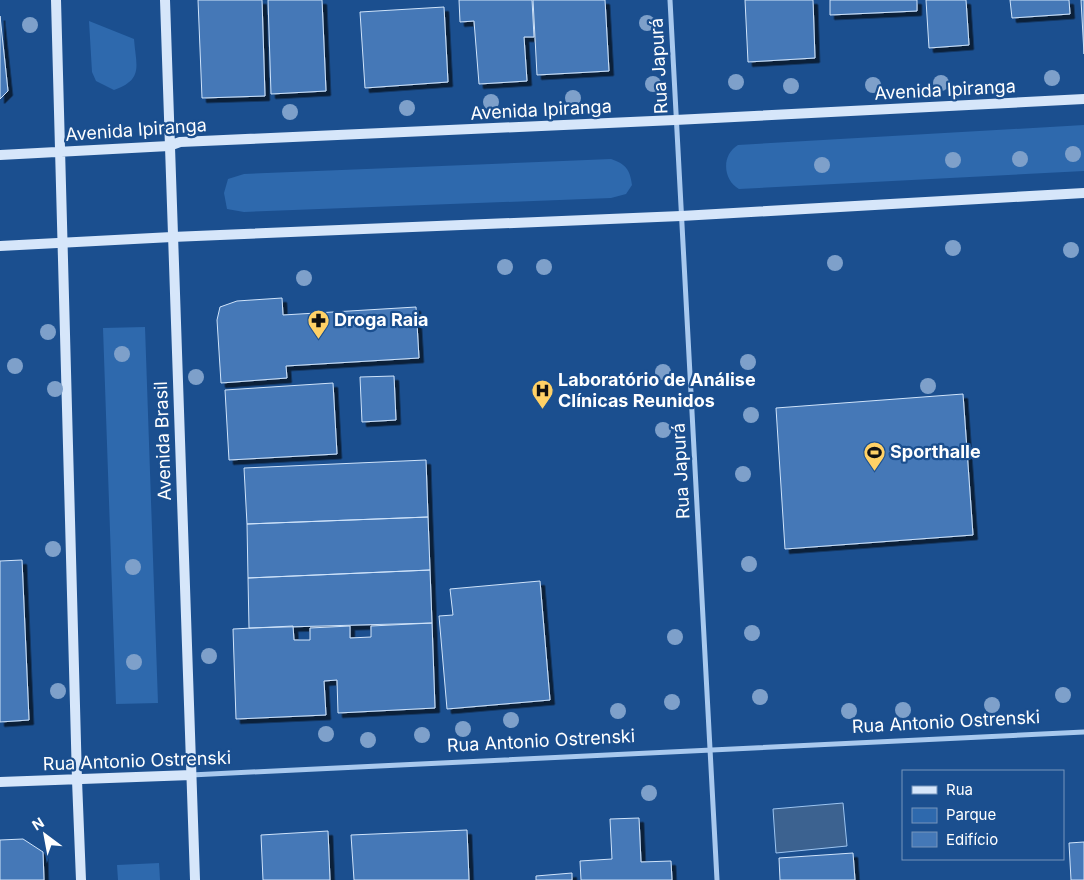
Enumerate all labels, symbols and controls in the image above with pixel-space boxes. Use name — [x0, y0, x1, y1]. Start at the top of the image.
street label: Rua Japurá — [645, 17, 672, 115]
street label: Avenida Ipiranga — [874, 75, 1016, 104]
street label: Avenida Ipiranga — [470, 95, 612, 124]
street label: Avenida Ipiranga — [65, 114, 207, 145]
pharmacy icon: Droga Raia — [306, 308, 330, 339]
place label: Droga Raia — [334, 309, 429, 330]
place label: Laboratório de Análise Clínicas Reunidos — [558, 369, 756, 411]
hospital icon: Laboratório de Análise Clínicas Reunidos — [530, 378, 554, 409]
street label: Avenida Brasil — [150, 381, 175, 501]
street label: Rua Japurá — [667, 422, 694, 520]
sports icon: Sporthalle — [862, 440, 886, 471]
place label: Sporthalle — [890, 441, 981, 462]
street label: Rua Antonio Ostrenski — [851, 706, 1041, 737]
street label: Rua Antonio Ostrenski — [446, 725, 636, 756]
street label: Rua Antonio Ostrenski — [43, 747, 231, 774]
legend — [902, 770, 1064, 860]
text: Rua — [946, 780, 973, 799]
text: Parque — [946, 805, 996, 824]
north arrow — [20, 810, 70, 860]
text: N — [29, 814, 47, 834]
text: Edifício — [946, 830, 998, 849]

